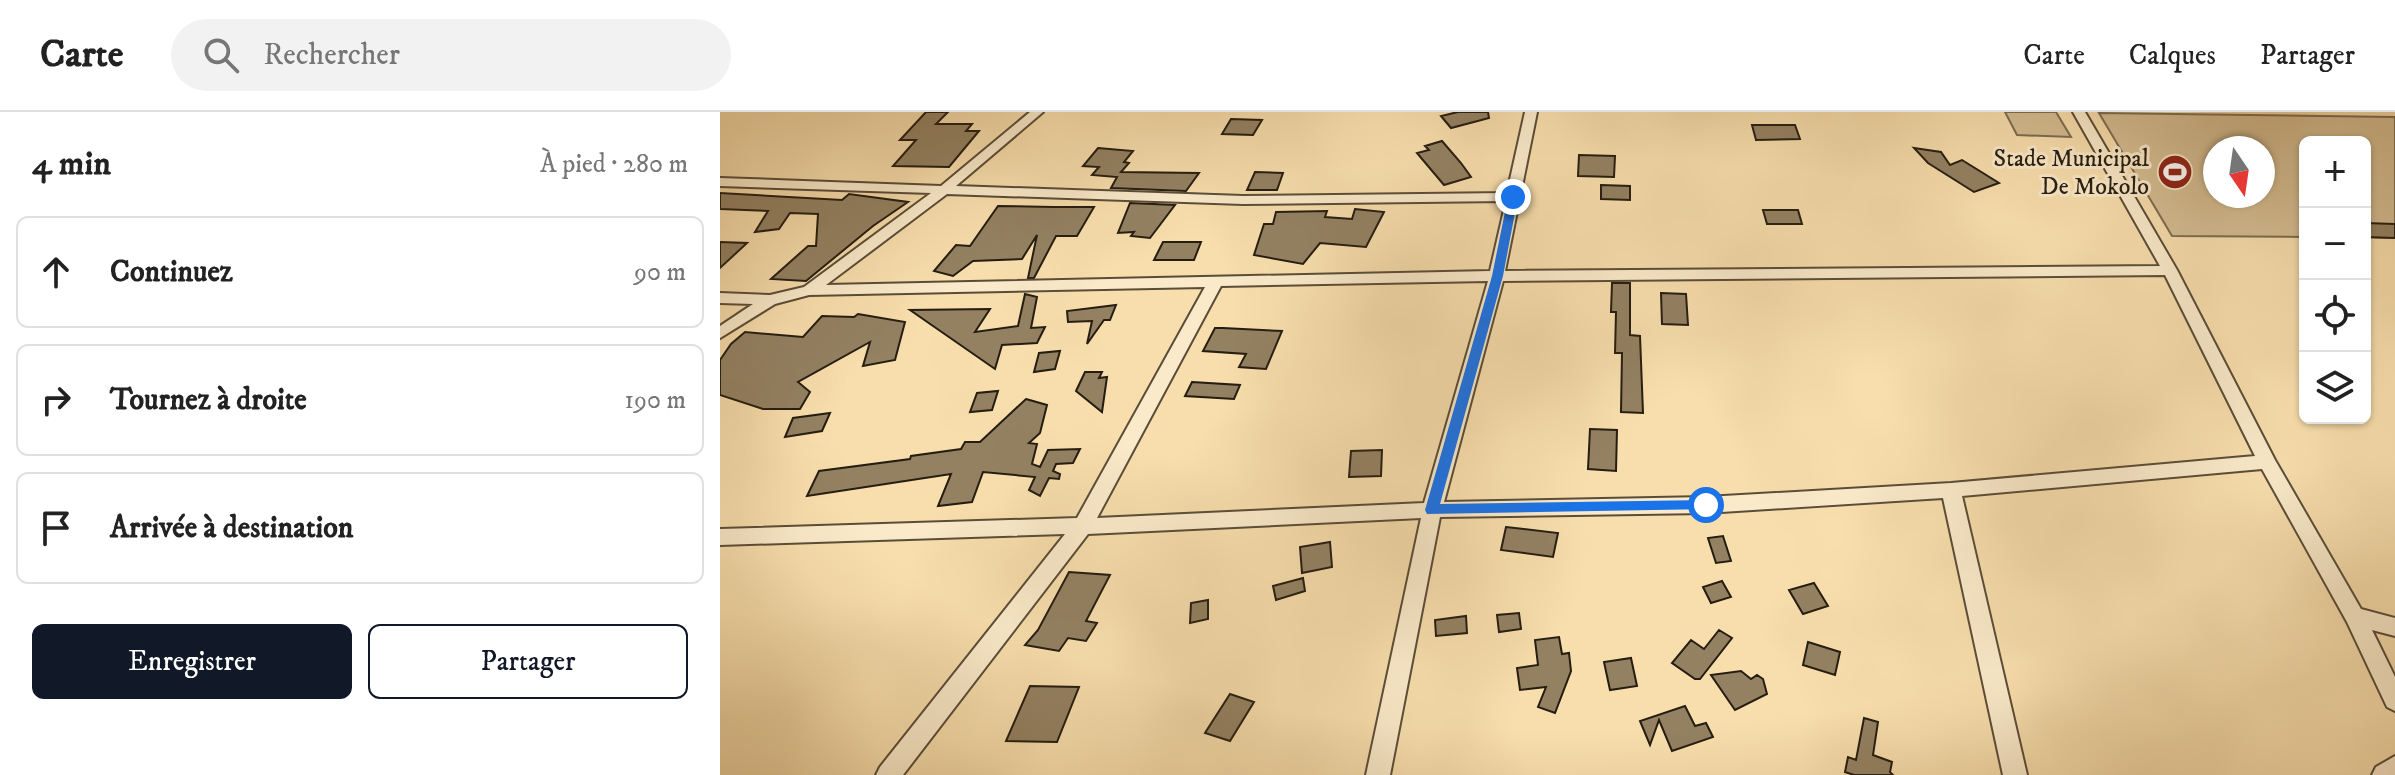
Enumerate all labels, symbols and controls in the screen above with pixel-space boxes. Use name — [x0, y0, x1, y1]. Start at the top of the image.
search box — [171, 19, 731, 91]
text: Carte — [40, 31, 123, 79]
icon: search — [199, 33, 243, 77]
text: Rechercher — [263, 37, 400, 74]
text: Carte — [2023, 38, 2085, 73]
text: Calques — [2129, 38, 2216, 73]
text: Partager — [2260, 38, 2355, 73]
north arrow — [2203, 136, 2275, 208]
map controls — [2299, 136, 2371, 424]
button: + — [2299, 136, 2371, 208]
text: 4 min — [32, 143, 111, 185]
place label: Stade Municipal De Mokolo — [1994, 144, 2150, 202]
text: À pied · 280 m — [540, 148, 688, 181]
sports icon: Stade Municipal De Mokolo — [2156, 153, 2194, 191]
route end — [1495, 179, 1531, 215]
button: − — [2299, 208, 2371, 280]
icon: ahead — [34, 250, 78, 294]
text: Continuez — [110, 254, 233, 291]
text: 90 m — [634, 256, 686, 289]
button: locate — [2299, 280, 2371, 352]
button: layers — [2299, 352, 2371, 424]
icon: right — [34, 378, 78, 422]
text: Tournez à droite — [110, 382, 307, 419]
text: 190 m — [624, 384, 686, 417]
route start — [1688, 487, 1724, 523]
icon: arrive — [34, 506, 78, 550]
text: Arrivée à destination — [110, 510, 354, 547]
button: Enregistrer — [32, 624, 352, 699]
button: Partager — [368, 624, 688, 699]

